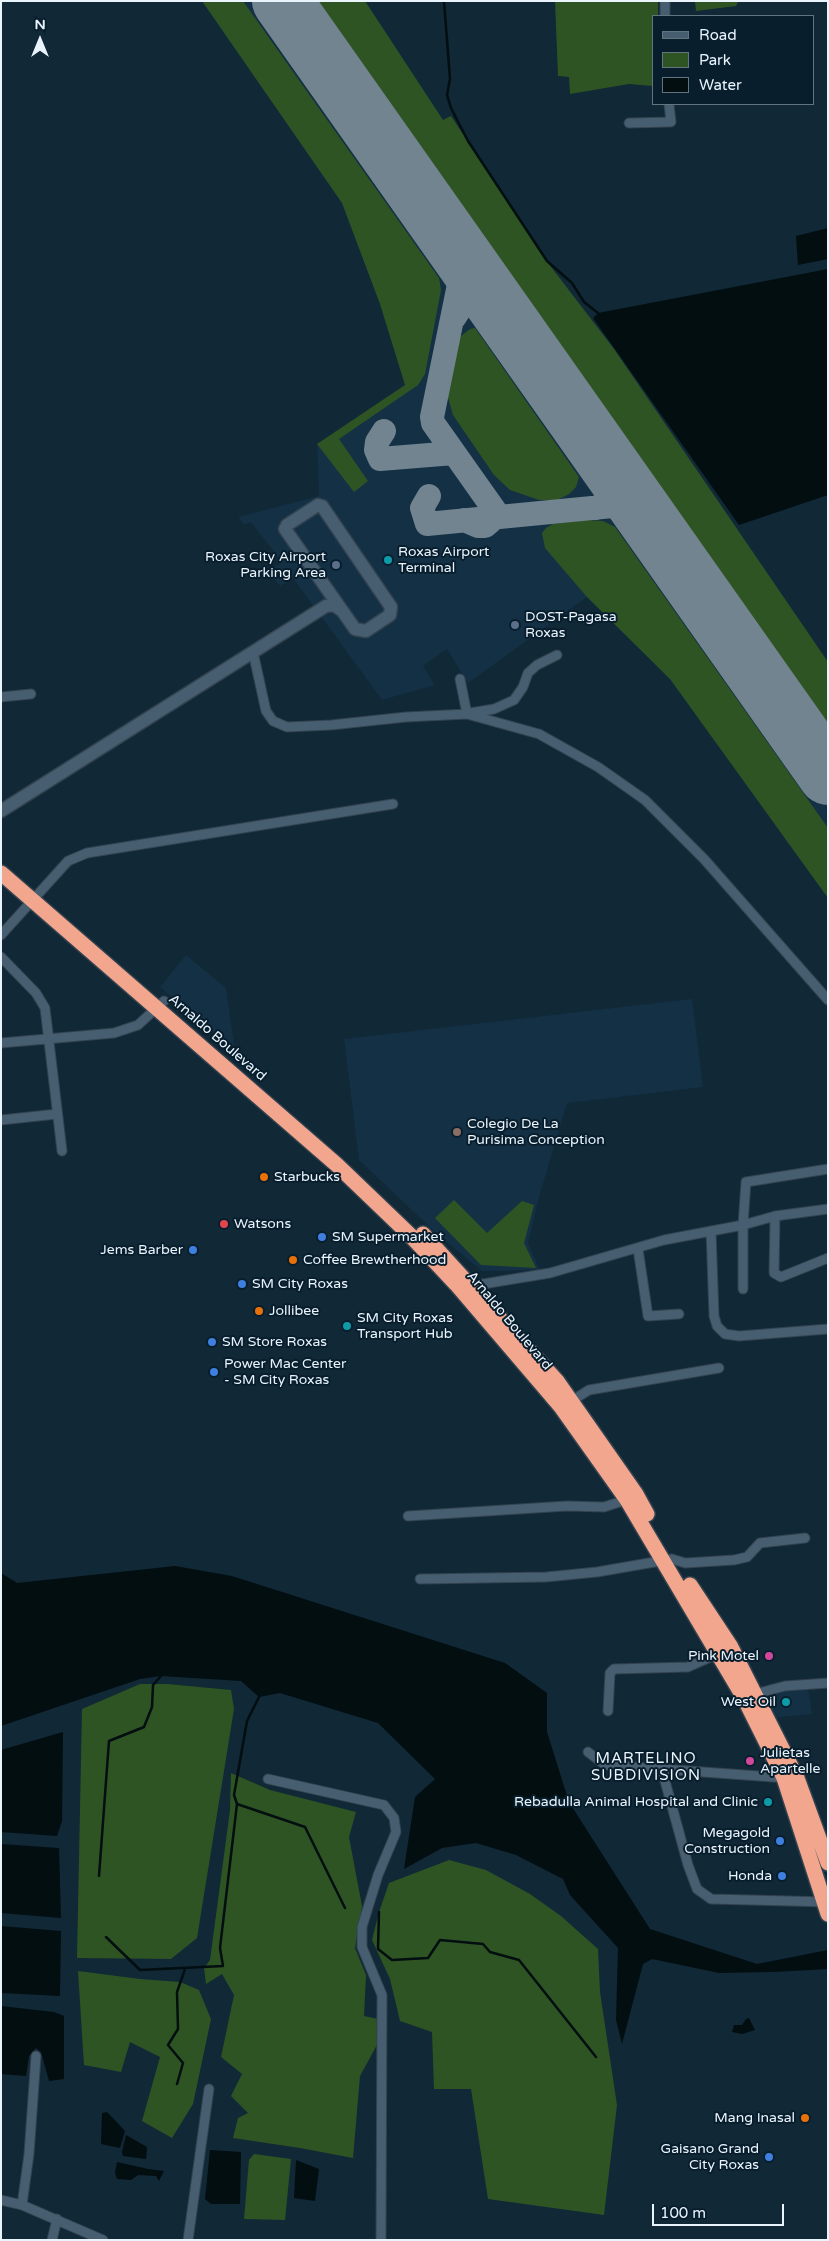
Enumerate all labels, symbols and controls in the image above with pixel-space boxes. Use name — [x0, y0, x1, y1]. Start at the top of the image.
north arrow — [15, 15, 65, 65]
legend — [652, 15, 814, 105]
text: N — [34, 16, 46, 33]
text: Road — [699, 26, 737, 44]
text: Park — [699, 51, 731, 69]
text: Water — [699, 76, 742, 94]
place label: Roxas Airport Terminal — [398, 544, 489, 576]
place label: Roxas City Airport Parking Area — [205, 549, 326, 582]
marker: Roxas Airport Terminal — [382, 554, 394, 566]
marker: Roxas City Airport Parking Area — [330, 559, 342, 571]
place label: DOST-Pagasa Roxas — [525, 609, 617, 642]
marker: DOST-Pagasa Roxas — [509, 619, 521, 631]
street label: Arnaldo Boulevard — [165, 991, 269, 1085]
place label: Colegio De La Purisima Conception — [467, 1116, 605, 1148]
marker: Colegio De La Purisima Conception — [451, 1126, 463, 1138]
place label: Starbucks — [274, 1169, 340, 1185]
marker: Starbucks — [258, 1171, 270, 1183]
place label: Watsons — [234, 1216, 291, 1232]
marker: Watsons — [218, 1218, 230, 1230]
place label: SM Supermarket — [332, 1229, 444, 1245]
marker: SM Supermarket — [316, 1231, 328, 1243]
place label: Jems Barber — [100, 1242, 183, 1258]
marker: Jems Barber — [187, 1244, 199, 1256]
place label: Coffee Brewtherhood — [303, 1252, 446, 1268]
marker: Coffee Brewtherhood — [287, 1254, 299, 1266]
street label: Arnaldo Boulevard — [463, 1268, 555, 1374]
place label: SM City Roxas — [252, 1276, 348, 1292]
marker: SM City Roxas — [236, 1278, 248, 1290]
place label: Jollibee — [269, 1303, 319, 1319]
marker: Jollibee — [253, 1305, 265, 1317]
place label: SM City Roxas Transport Hub — [357, 1310, 453, 1342]
marker: SM City Roxas Transport Hub — [341, 1320, 353, 1332]
place label: SM Store Roxas — [222, 1334, 327, 1350]
marker: SM Store Roxas — [206, 1336, 218, 1348]
place label: Power Mac Center - SM City Roxas — [224, 1356, 346, 1388]
marker: Power Mac Center - SM City Roxas — [208, 1366, 220, 1378]
place label: Pink Motel — [688, 1648, 759, 1664]
marker: Pink Motel — [763, 1650, 775, 1662]
place label: West Oil — [721, 1694, 776, 1710]
marker: West Oil — [780, 1696, 792, 1708]
place label: Julietas Apartelle — [760, 1745, 820, 1778]
district label: MARTELINO SUBDIVISION — [590, 1750, 702, 1785]
marker: Julietas Apartelle — [744, 1755, 756, 1767]
place label: Rebadulla Animal Hospital and Clinic — [514, 1794, 758, 1810]
marker: Rebadulla Animal Hospital and Clinic — [762, 1796, 774, 1808]
place label: Megagold Construction — [684, 1825, 770, 1858]
marker: Megagold Construction — [774, 1835, 786, 1847]
place label: Honda — [728, 1868, 772, 1884]
marker: Honda — [776, 1870, 788, 1882]
place label: Mang Inasal — [714, 2110, 795, 2126]
marker: Mang Inasal — [799, 2112, 811, 2124]
place label: Gaisano Grand City Roxas — [661, 2141, 759, 2174]
marker: Gaisano Grand City Roxas — [763, 2151, 775, 2163]
scale bar — [654, 2194, 786, 2226]
text: 100 m — [660, 2204, 706, 2222]

